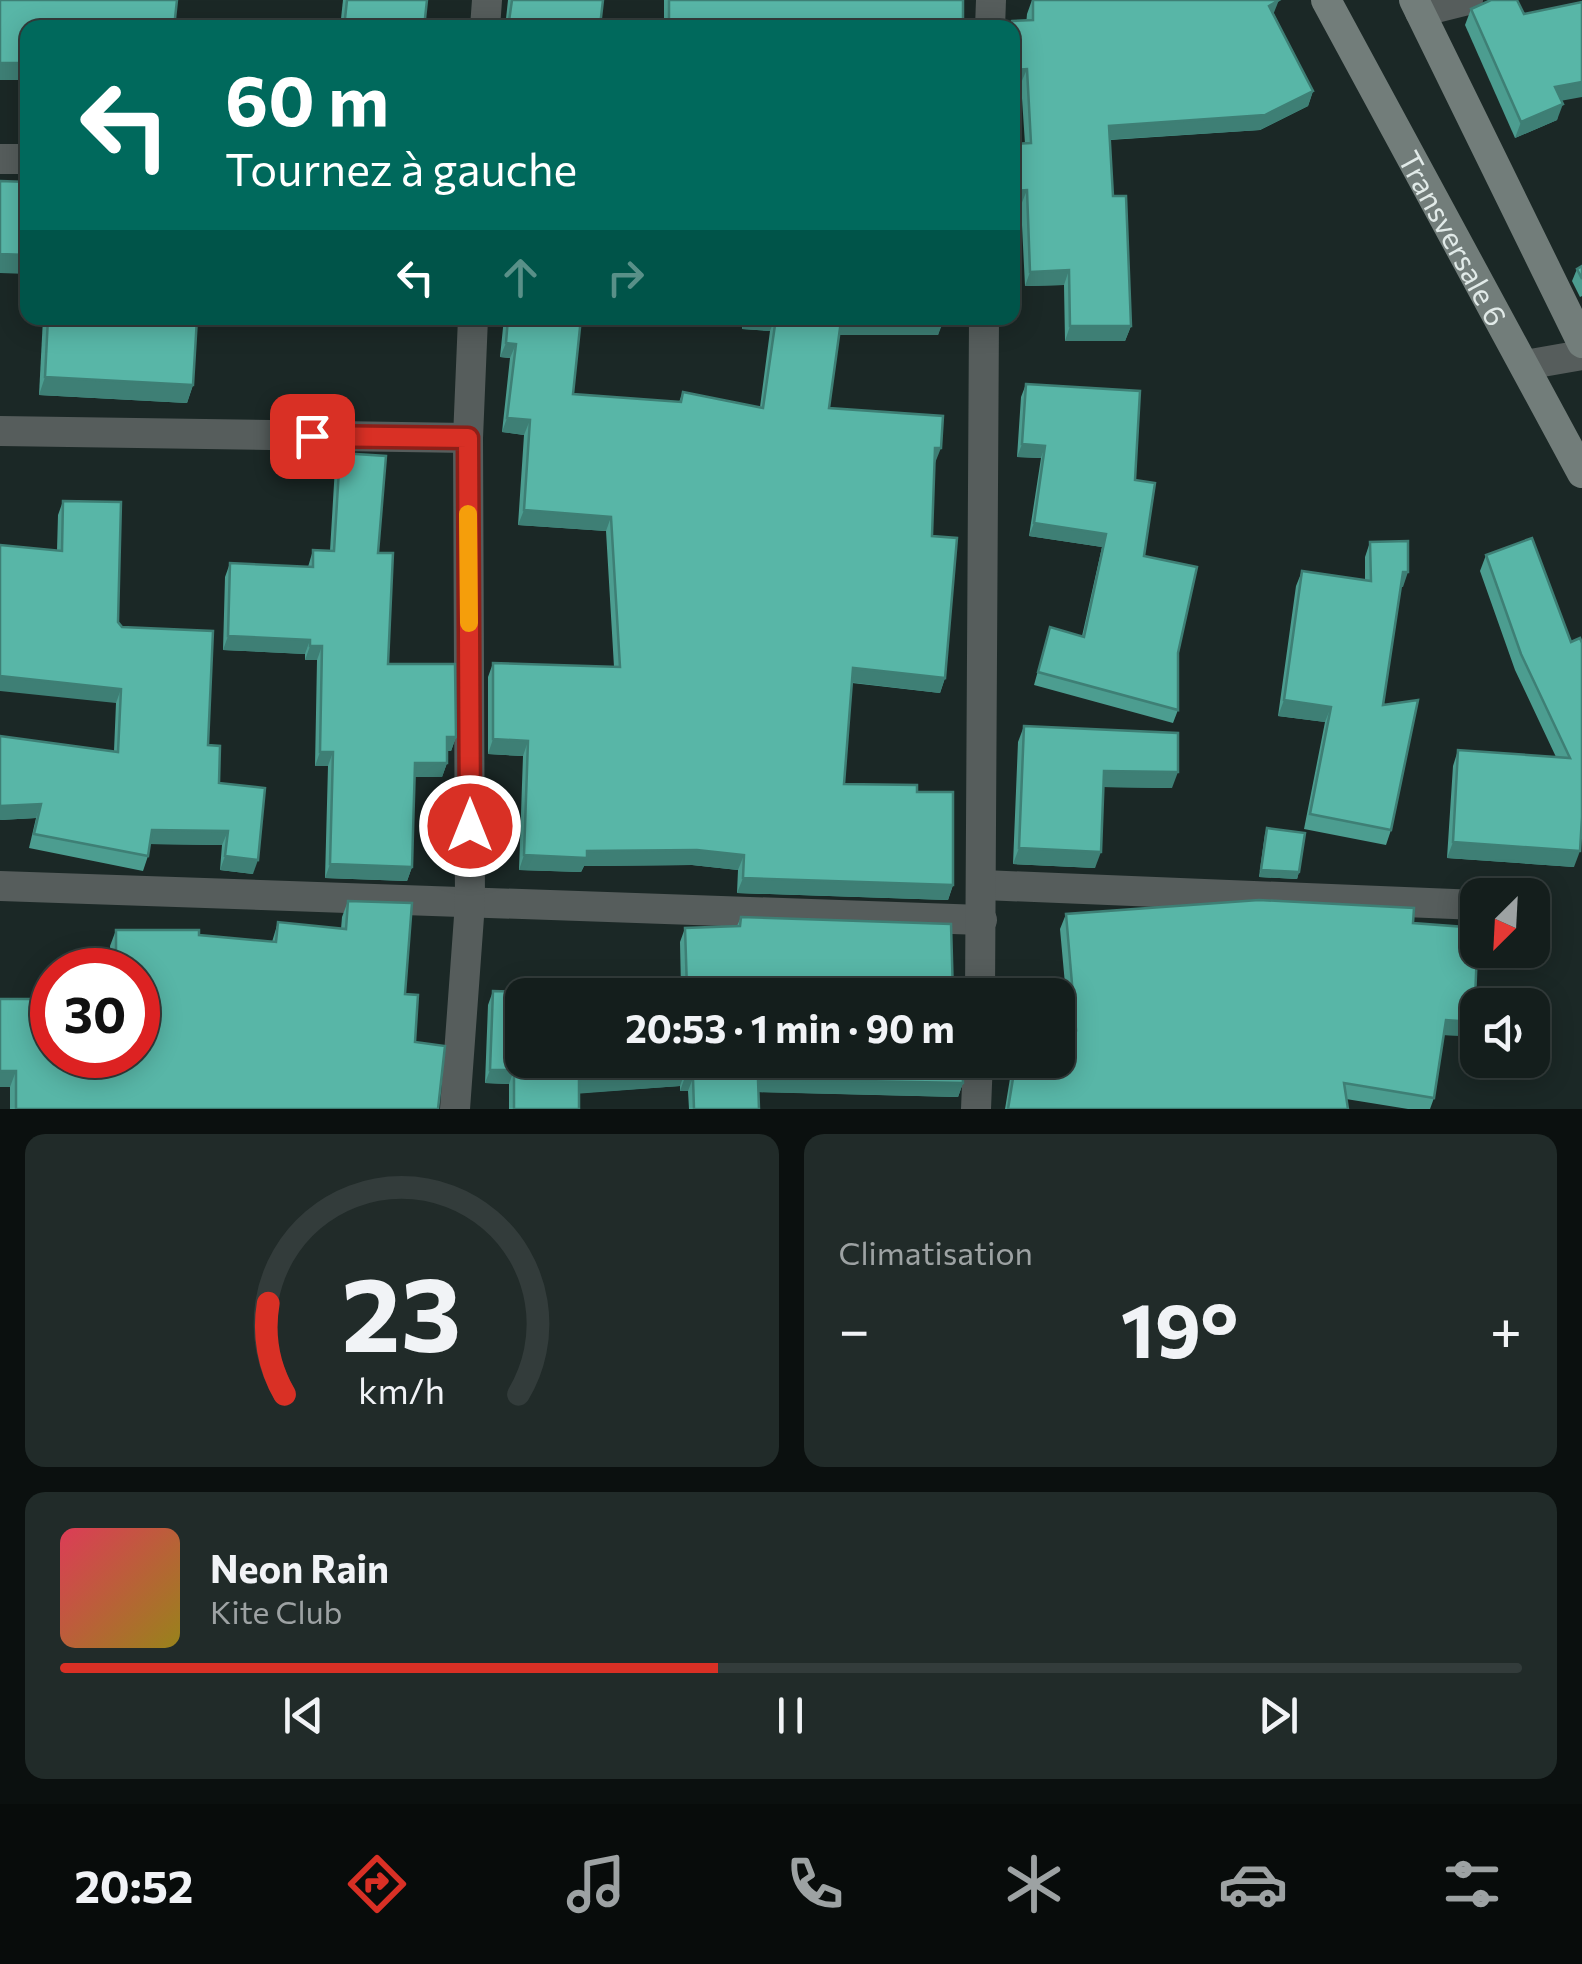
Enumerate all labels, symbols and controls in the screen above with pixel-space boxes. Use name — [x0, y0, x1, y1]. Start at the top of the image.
text: 60 m — [225, 55, 389, 140]
icon: left — [60, 60, 190, 190]
text: Tournez à gauche — [225, 140, 577, 195]
street label: Transversale 6 — [1392, 144, 1517, 331]
icon: left — [388, 250, 443, 305]
icon: ahead — [493, 250, 548, 305]
icon: right — [598, 250, 653, 305]
pin — [270, 394, 355, 479]
icon: arrive — [285, 409, 340, 464]
position arrow — [418, 774, 522, 878]
north arrow — [1460, 878, 1550, 968]
map controls — [1460, 878, 1550, 1078]
speed limit sign: 30 — [30, 948, 160, 1078]
button: sound — [1460, 988, 1550, 1078]
text: 20:53 · 1 min · 90 m — [625, 1004, 955, 1051]
text: Climatisation — [839, 1232, 1033, 1272]
text: 23 — [342, 1246, 462, 1373]
text: 19° — [1121, 1282, 1239, 1373]
text: − — [839, 1294, 870, 1361]
text: + — [1490, 1294, 1522, 1361]
text: km/h — [358, 1368, 445, 1411]
text: Neon Rain — [210, 1544, 389, 1591]
text: Kite Club — [210, 1591, 342, 1631]
icon: previous — [276, 1688, 331, 1743]
icon: pause — [763, 1688, 818, 1743]
icon: next — [1251, 1688, 1306, 1743]
icon: directions — [342, 1849, 412, 1919]
icon: music — [561, 1849, 631, 1919]
icon: phone — [780, 1849, 850, 1919]
icon: climate — [999, 1849, 1069, 1919]
icon: car — [1218, 1849, 1288, 1919]
icon: filters — [1437, 1849, 1507, 1919]
text: 20:52 — [75, 1857, 193, 1912]

